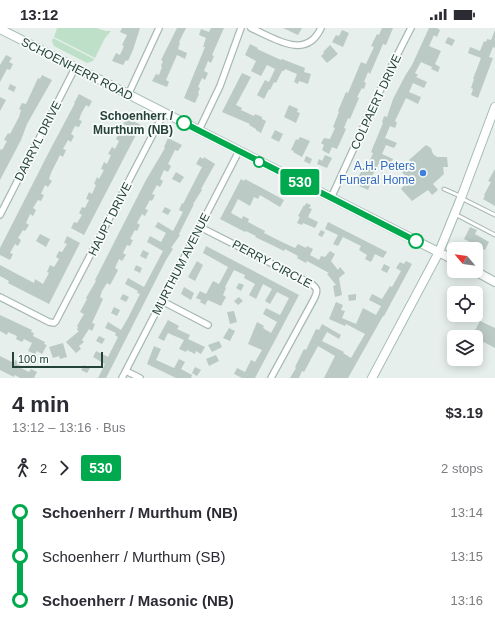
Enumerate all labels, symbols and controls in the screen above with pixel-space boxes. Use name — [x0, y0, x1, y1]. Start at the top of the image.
text: 13:12 — [20, 6, 58, 23]
street label: SCHOENHERR ROAD — [19, 35, 135, 103]
street label: COLPAERT DRIVE — [348, 52, 404, 152]
street label: DARRYL DRIVE — [12, 99, 64, 183]
place label: Schoenherr / Murthum (NB) — [93, 109, 174, 137]
marker: Schoenherr / Murthum (NB) — [176, 115, 192, 131]
unlabelled marker — [253, 156, 265, 168]
place label: A.H. Peters Funeral Home — [339, 159, 415, 187]
marker: A.H. Peters Funeral Home — [418, 168, 428, 178]
line badge: 530 — [277, 169, 323, 195]
text: 530 — [288, 174, 312, 190]
street label: HAUPT DRIVE — [85, 180, 135, 258]
street label: MURTHUM AVENUE — [149, 211, 213, 317]
unlabelled marker — [408, 233, 424, 249]
street label: PERRY CIRCLE — [230, 237, 314, 291]
north arrow — [447, 242, 483, 278]
map controls — [447, 242, 483, 366]
button: locate — [447, 286, 483, 322]
button: layers — [447, 330, 483, 366]
scale bar — [12, 350, 103, 369]
text: 100 m — [18, 353, 49, 365]
text: 4 min — [12, 392, 69, 417]
text: $3.19 — [445, 404, 483, 421]
text: 13:12 – 13:16 · Bus — [12, 420, 125, 435]
icon: walk — [12, 457, 34, 479]
icon: forward — [53, 457, 75, 479]
text: 530 — [89, 460, 113, 476]
text: 2 — [40, 461, 47, 476]
text: 2 stops — [441, 461, 483, 476]
text: Schoenherr / Murthum (NB) — [42, 504, 238, 521]
text: 13:14 — [450, 505, 483, 520]
text: Schoenherr / Murthum (SB) — [42, 548, 225, 565]
text: 13:15 — [450, 549, 483, 564]
text: Schoenherr / Masonic (NB) — [42, 592, 234, 609]
text: 13:16 — [450, 593, 483, 608]

